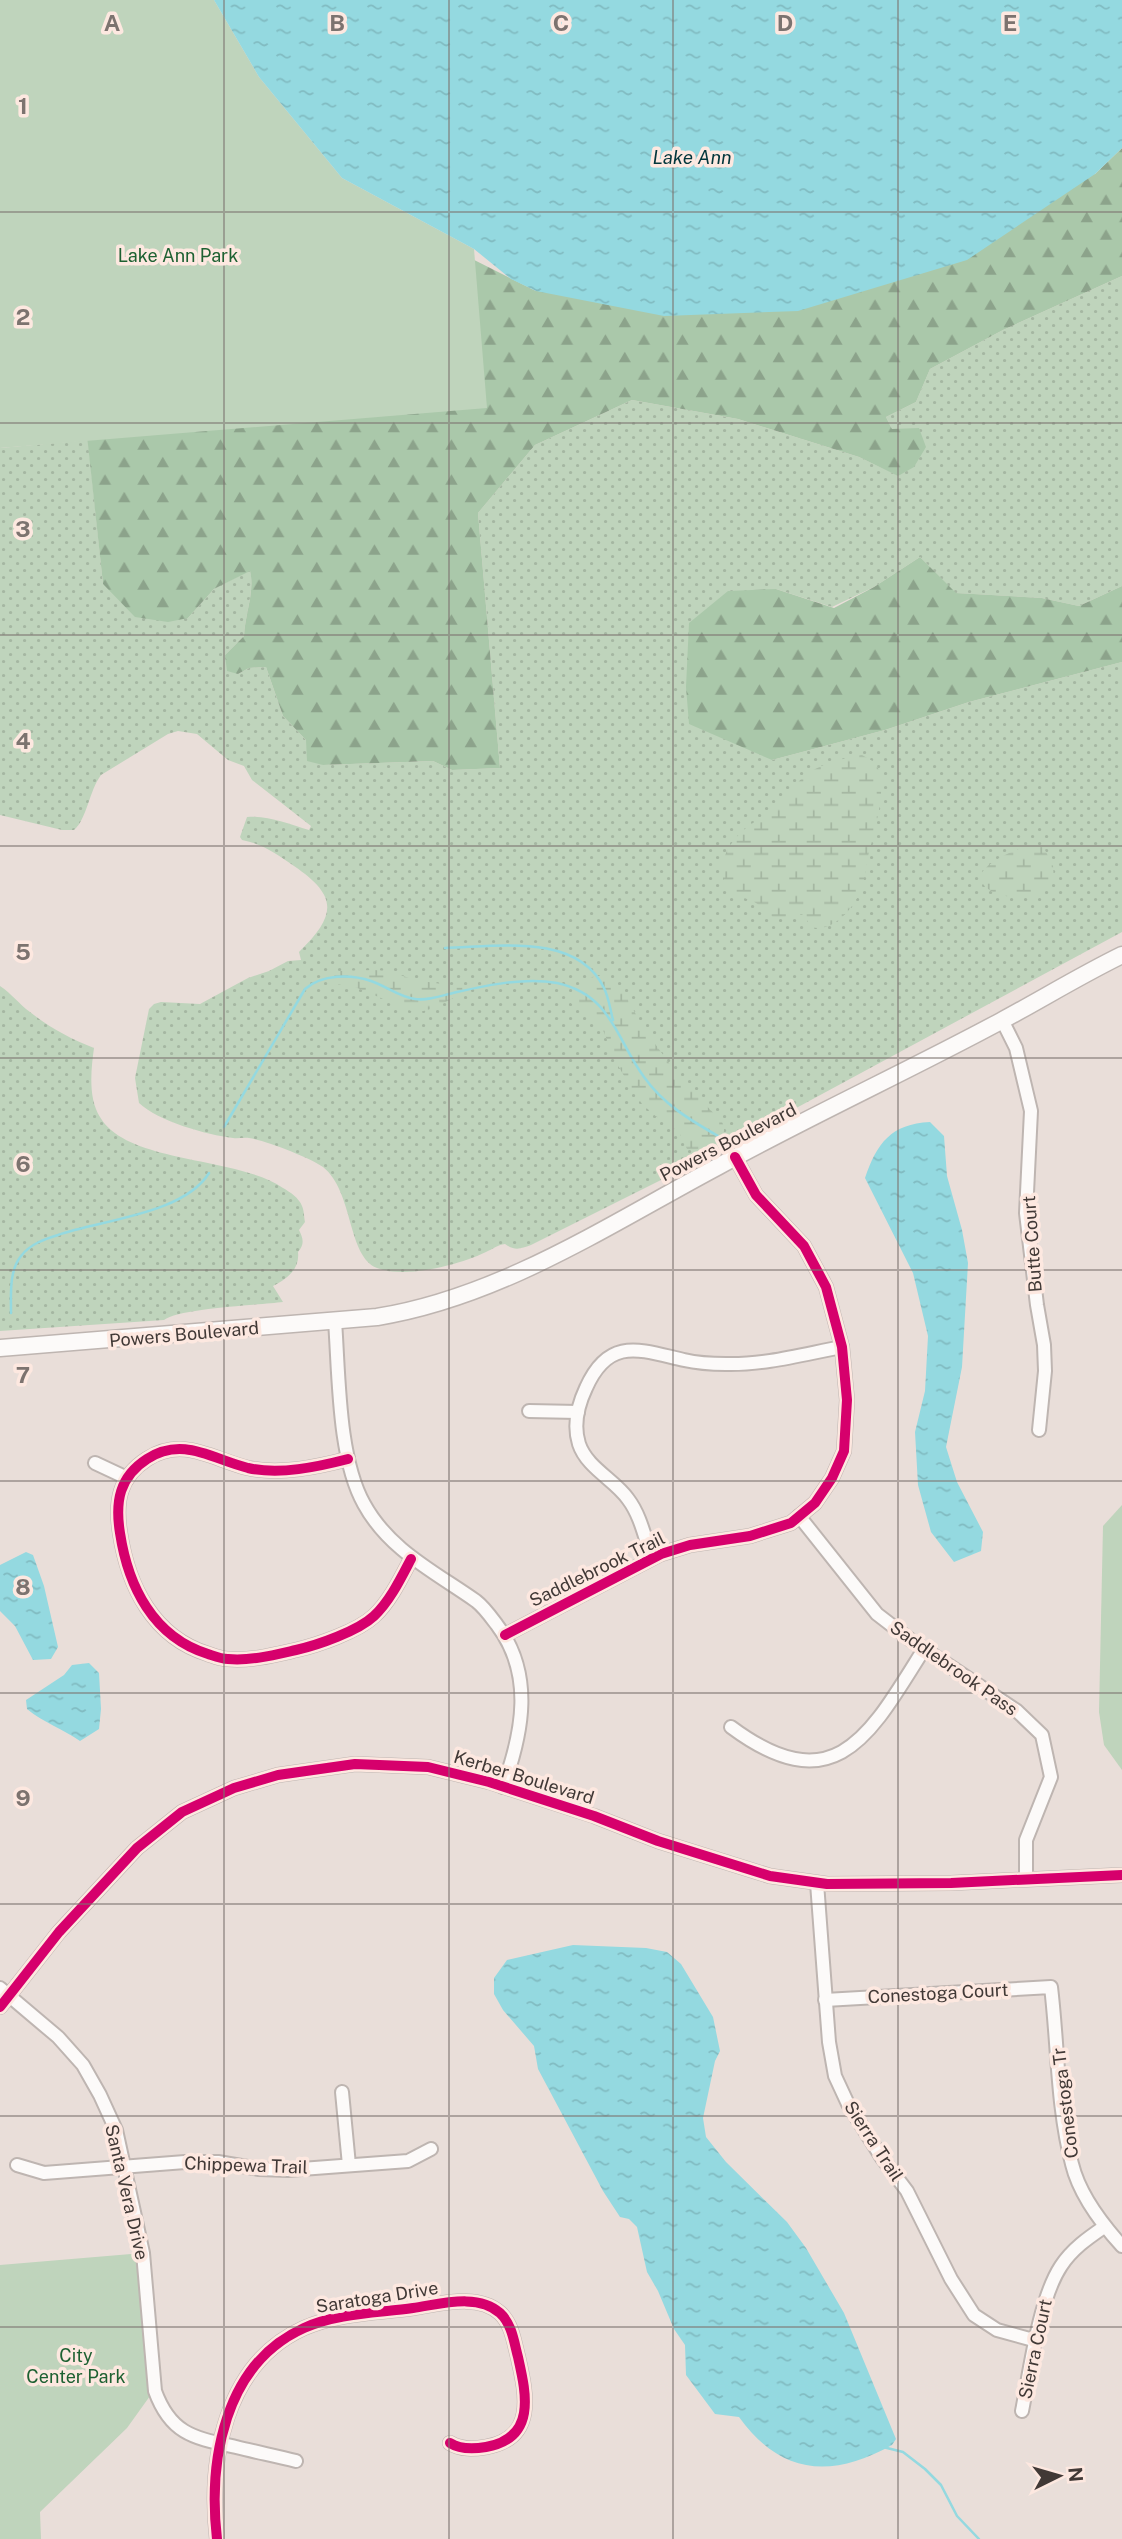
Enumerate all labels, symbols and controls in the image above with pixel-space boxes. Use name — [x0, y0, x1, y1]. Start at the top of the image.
text: A — [104, 9, 121, 36]
text: B — [329, 9, 345, 36]
text: C — [553, 9, 569, 36]
text: D — [777, 9, 793, 36]
text: E — [1003, 9, 1017, 36]
text: 1 — [18, 92, 28, 119]
water label: Lake Ann — [652, 146, 732, 168]
park label: Lake Ann Park — [118, 245, 238, 266]
text: 2 — [16, 303, 30, 330]
text: 3 — [15, 515, 31, 542]
text: 4 — [15, 727, 31, 754]
text: 5 — [15, 938, 31, 965]
street label: Powers Boulevard — [656, 1099, 800, 1185]
text: 6 — [15, 1150, 31, 1177]
street label: Butte Court — [1018, 1195, 1046, 1293]
street label: Powers Boulevard — [108, 1317, 260, 1351]
text: 7 — [16, 1361, 30, 1388]
street label: Saddlebrook Trail — [526, 1527, 668, 1611]
text: 8 — [15, 1573, 31, 1600]
street label: Saddlebrook Pass — [886, 1616, 1022, 1720]
street label: Kerber Boulevard — [451, 1746, 597, 1808]
text: 9 — [15, 1784, 31, 1811]
street label: Conestoga Court — [867, 1979, 1009, 2007]
street label: Conestoga Tr — [1048, 2047, 1082, 2159]
street label: Sierra Trail — [840, 2097, 908, 2185]
street label: Santa Vera Drive — [101, 2122, 153, 2262]
street label: Chippewa Trail — [184, 2152, 308, 2178]
street label: Saratoga Drive — [314, 2277, 440, 2317]
street label: Sierra Court — [1014, 2297, 1056, 2401]
park label: City Center Park — [26, 2345, 126, 2387]
north arrow — [1024, 2441, 1094, 2511]
text: N — [1064, 2466, 1088, 2483]

